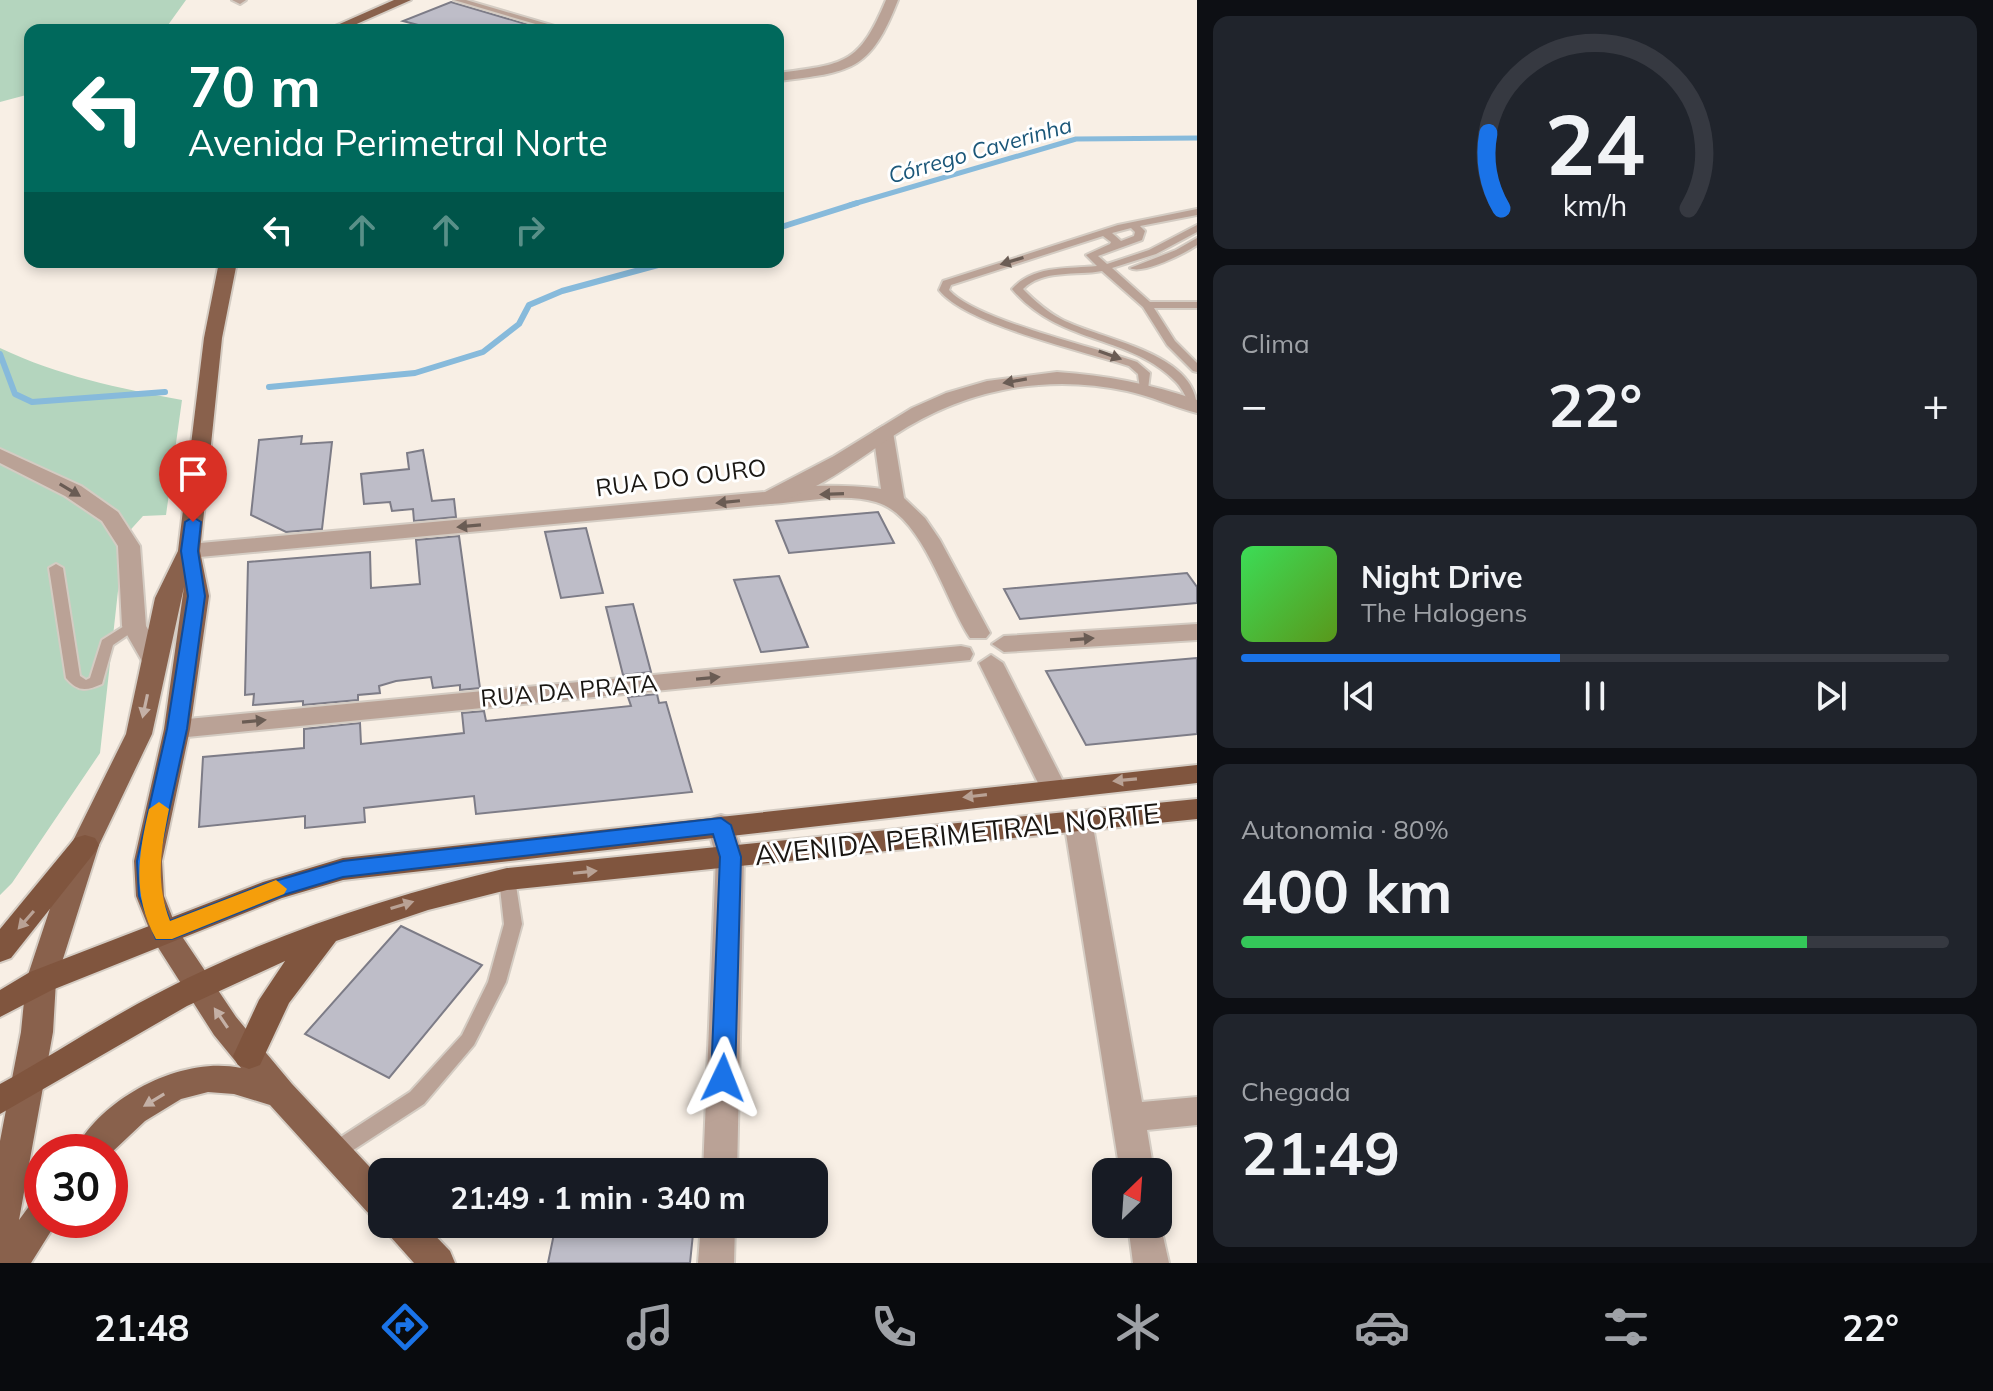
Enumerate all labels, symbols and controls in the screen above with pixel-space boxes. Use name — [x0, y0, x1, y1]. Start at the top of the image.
text: 70 m — [188, 51, 321, 121]
icon: left — [56, 56, 160, 160]
text: 24 — [1545, 90, 1645, 195]
water label: Córrego Caverinha — [885, 110, 1075, 190]
text: Avenida Perimetral Norte — [188, 120, 608, 165]
text: km/h — [1563, 187, 1627, 223]
icon: left — [256, 208, 300, 252]
icon: ahead — [340, 208, 384, 252]
icon: ahead — [424, 208, 468, 252]
icon: right — [508, 208, 552, 252]
one-way arrow — [1000, 255, 1024, 268]
text: Clima — [1241, 327, 1310, 360]
one-way arrow — [1099, 350, 1123, 362]
text: 22° — [1548, 367, 1642, 442]
one-way arrow — [1003, 375, 1028, 387]
text: − — [1241, 377, 1267, 432]
text: + — [1923, 377, 1949, 432]
pin — [159, 440, 227, 522]
icon: arrive — [171, 452, 215, 496]
street label: RUA DO OURO — [594, 452, 768, 502]
one-way arrow — [59, 482, 81, 496]
one-way arrow — [819, 488, 844, 501]
one-way arrow — [715, 496, 740, 509]
one-way arrow — [456, 520, 481, 533]
text: Night Drive — [1361, 558, 1523, 596]
text: The Halogens — [1361, 596, 1527, 629]
one-way arrow — [1070, 632, 1095, 645]
street label: RUA DA PRATA — [479, 667, 659, 713]
one-way arrow — [696, 671, 721, 684]
icon: previous — [1337, 674, 1381, 718]
icon: pause — [1573, 674, 1617, 718]
icon: next — [1809, 674, 1853, 718]
one-way arrow — [138, 693, 151, 718]
one-way arrow — [242, 714, 267, 727]
one-way arrow — [1112, 774, 1137, 787]
one-way arrow — [962, 790, 987, 803]
street label: AVENIDA PERIMETRAL NORTE — [753, 795, 1161, 872]
text: Autonomia · 80% — [1241, 813, 1449, 846]
text: 400 km — [1241, 853, 1453, 928]
one-way arrow — [573, 865, 598, 878]
one-way arrow — [390, 898, 414, 911]
one-way arrow — [18, 910, 35, 930]
one-way arrow — [213, 1008, 228, 1029]
position arrow — [681, 1036, 765, 1120]
text: Chegada — [1241, 1075, 1351, 1108]
one-way arrow — [143, 1093, 165, 1107]
text: 21:49 — [1241, 1115, 1400, 1190]
speed limit sign: 30 — [24, 1134, 128, 1238]
north arrow — [1092, 1158, 1172, 1238]
map controls — [1092, 1158, 1172, 1238]
text: 21:49 · 1 min · 340 m — [450, 1179, 746, 1217]
icon: directions — [377, 1299, 433, 1355]
icon: music — [622, 1299, 678, 1355]
icon: phone — [866, 1299, 922, 1355]
icon: climate — [1110, 1299, 1166, 1355]
icon: car — [1354, 1299, 1410, 1355]
icon: filters — [1598, 1299, 1654, 1355]
text: 21:48 — [94, 1305, 189, 1350]
text: 22° — [1842, 1305, 1899, 1350]

